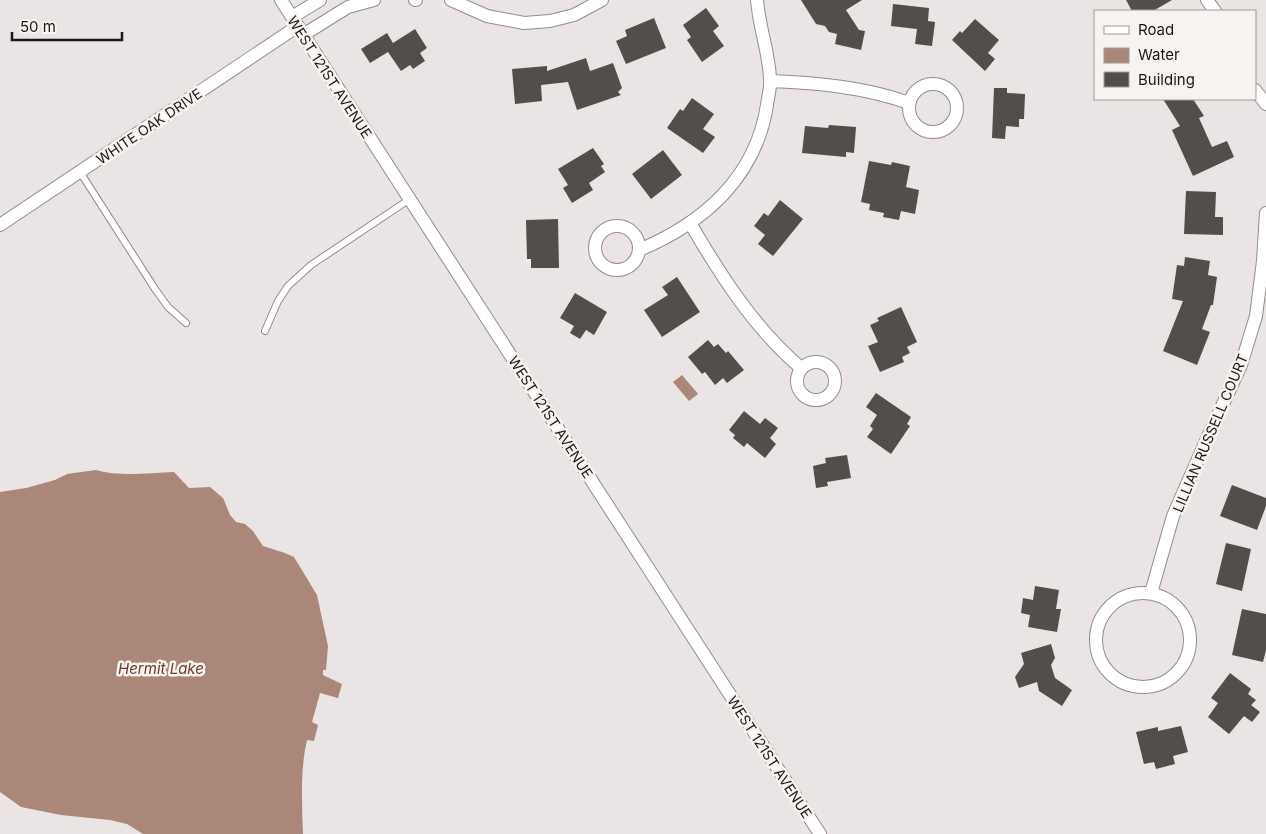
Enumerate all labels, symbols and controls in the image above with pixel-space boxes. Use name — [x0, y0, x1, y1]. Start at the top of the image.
scale bar — [12, 10, 122, 42]
legend — [1094, 10, 1256, 100]
street label: WEST 121ST AVENUE — [284, 13, 376, 141]
text: 50 m — [20, 17, 56, 36]
text: Road — [1138, 20, 1174, 39]
text: Water — [1138, 45, 1180, 64]
text: Building — [1138, 70, 1195, 89]
street label: WHITE OAK DRIVE — [93, 84, 205, 168]
street label: LILLIAN RUSSELL COURT — [1169, 351, 1251, 515]
street label: WEST 121ST AVENUE — [505, 353, 597, 481]
water label: Hermit Lake — [118, 659, 204, 678]
street label: WEST 121ST AVENUE — [724, 693, 816, 821]

